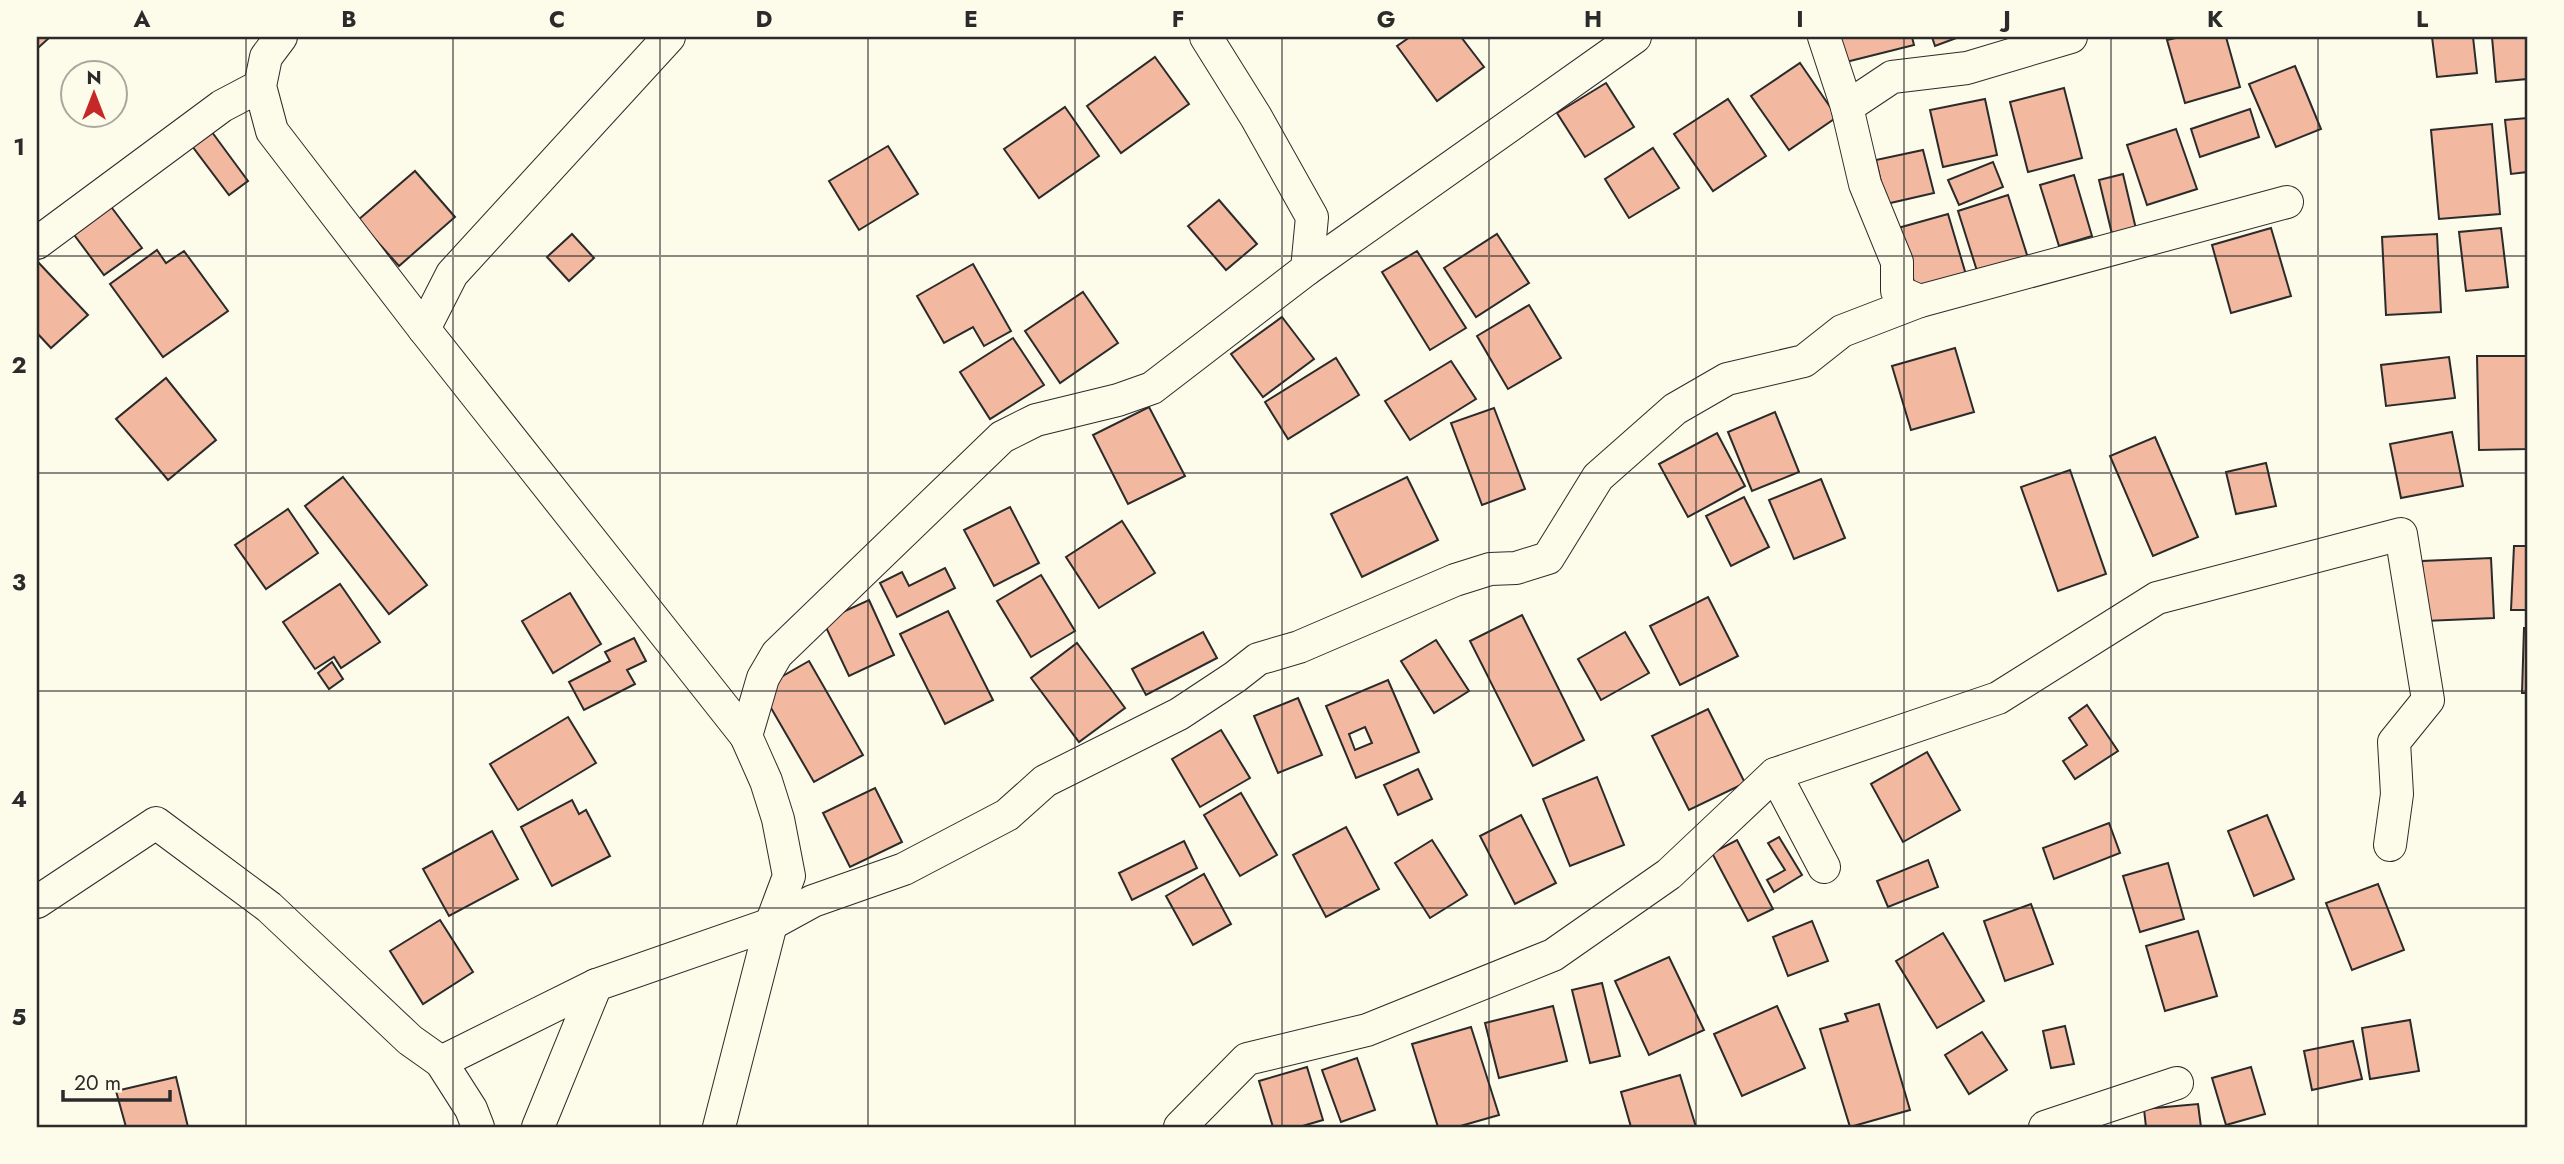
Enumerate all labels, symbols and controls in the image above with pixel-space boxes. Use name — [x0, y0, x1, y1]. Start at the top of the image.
text: A — [133, 2, 151, 36]
text: B — [341, 2, 357, 36]
text: C — [549, 2, 565, 36]
text: D — [756, 2, 773, 36]
text: E — [964, 2, 978, 36]
text: F — [1172, 2, 1184, 36]
text: G — [1377, 2, 1395, 36]
text: H — [1584, 2, 1602, 36]
text: I — [1796, 2, 1804, 36]
text: J — [1999, 2, 2011, 36]
text: K — [2207, 2, 2224, 36]
text: L — [2416, 2, 2429, 36]
north arrow — [60, 60, 130, 130]
text: N — [86, 64, 102, 91]
text: 1 — [13, 130, 25, 164]
text: 2 — [11, 348, 27, 382]
text: 3 — [12, 565, 26, 599]
text: 4 — [11, 782, 27, 816]
text: 5 — [12, 1000, 26, 1034]
scale bar — [63, 1059, 170, 1103]
text: 20 m — [74, 1068, 121, 1098]

